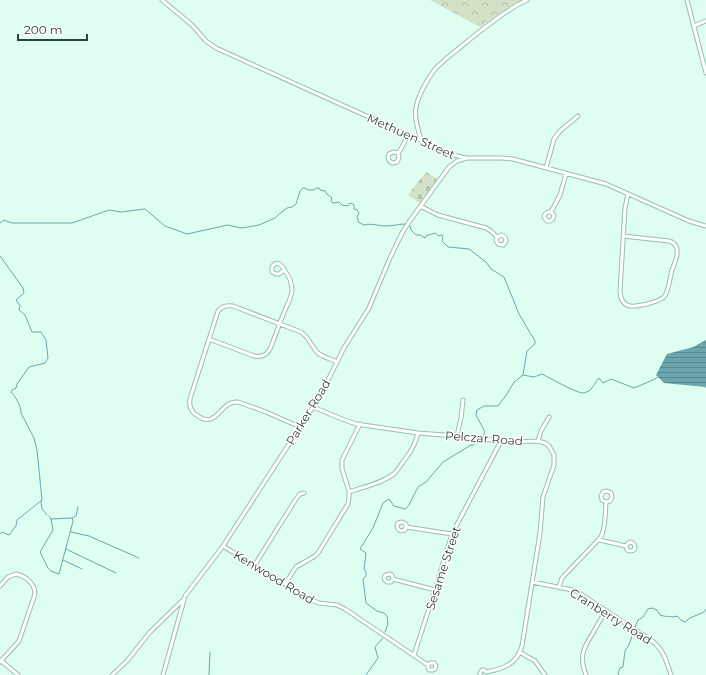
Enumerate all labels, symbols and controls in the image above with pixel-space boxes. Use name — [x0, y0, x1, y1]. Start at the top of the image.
scale bar — [18, 16, 87, 42]
text: 200 m — [24, 22, 63, 37]
street label: Methuen Street — [365, 110, 457, 162]
street label: Parker Road — [283, 377, 333, 447]
street label: Pelczar Road — [444, 428, 524, 448]
street label: Sesame Street — [422, 524, 464, 612]
street label: Kenwood Road — [231, 547, 317, 607]
street label: Cranberry Road — [567, 585, 655, 647]

